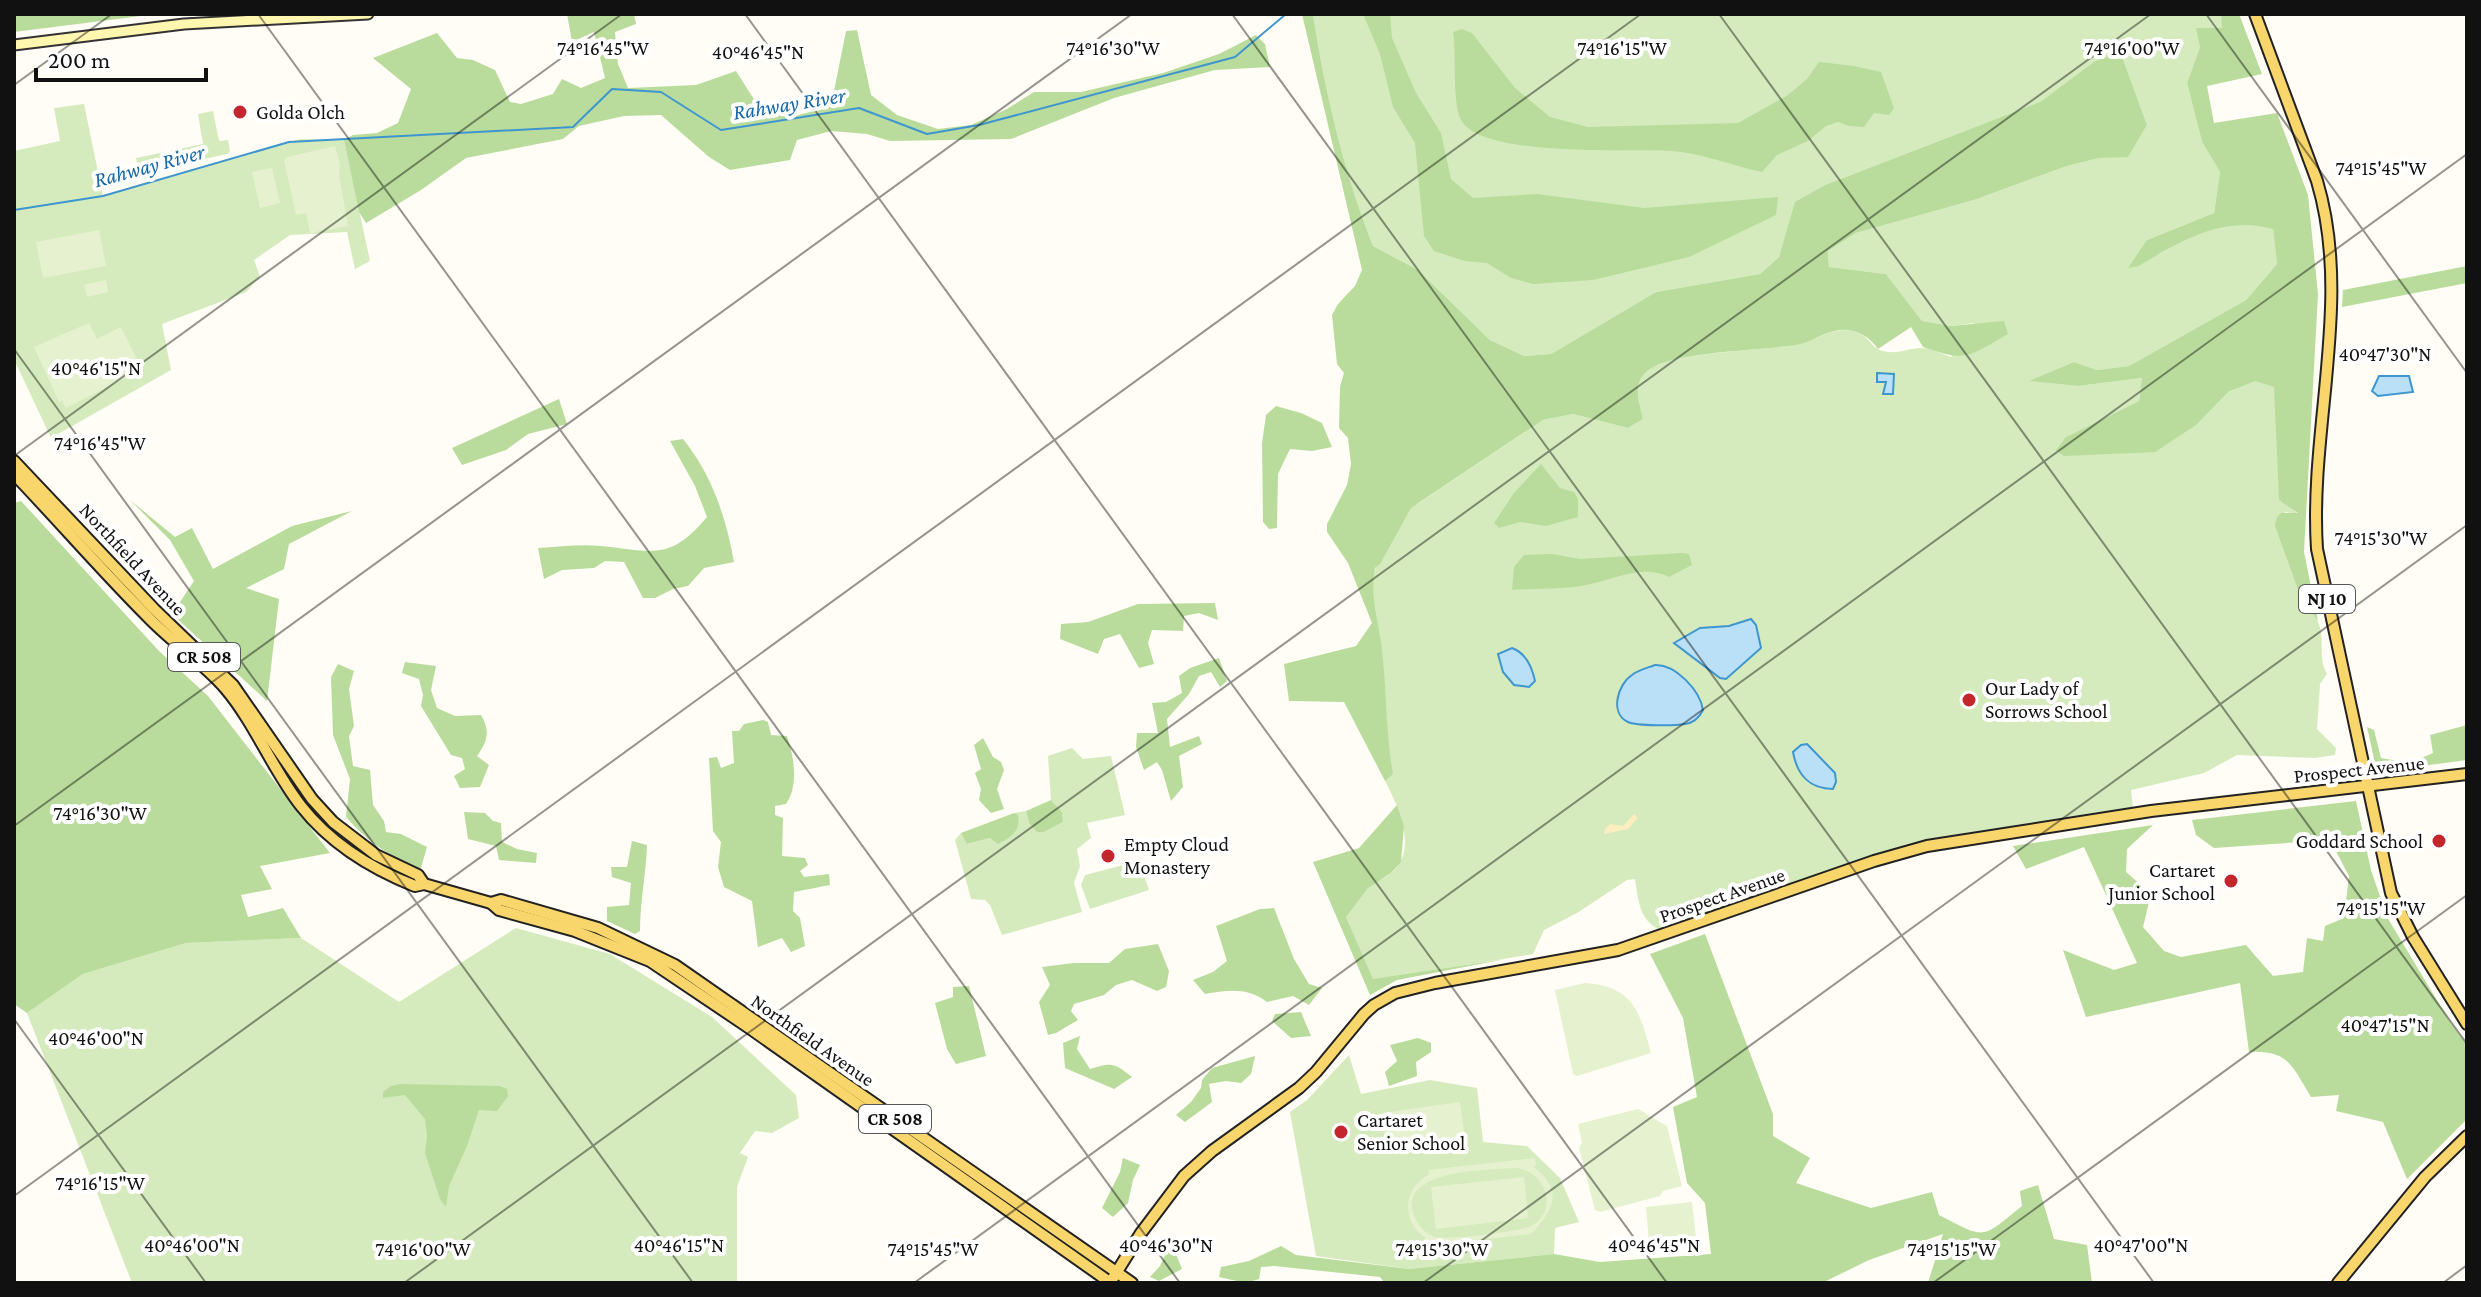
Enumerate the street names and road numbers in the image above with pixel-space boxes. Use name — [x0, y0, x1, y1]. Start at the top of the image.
street label: Northfield Avenue — [75, 498, 191, 620]
road number: NJ 10 — [2299, 585, 2355, 613]
road number: CR 508 — [168, 643, 240, 671]
street label: Prospect Avenue — [2293, 751, 2426, 788]
street label: Prospect Avenue — [1656, 863, 1788, 928]
street label: Northfield Avenue — [747, 989, 879, 1091]
road number: CR 508 — [859, 1105, 931, 1133]

